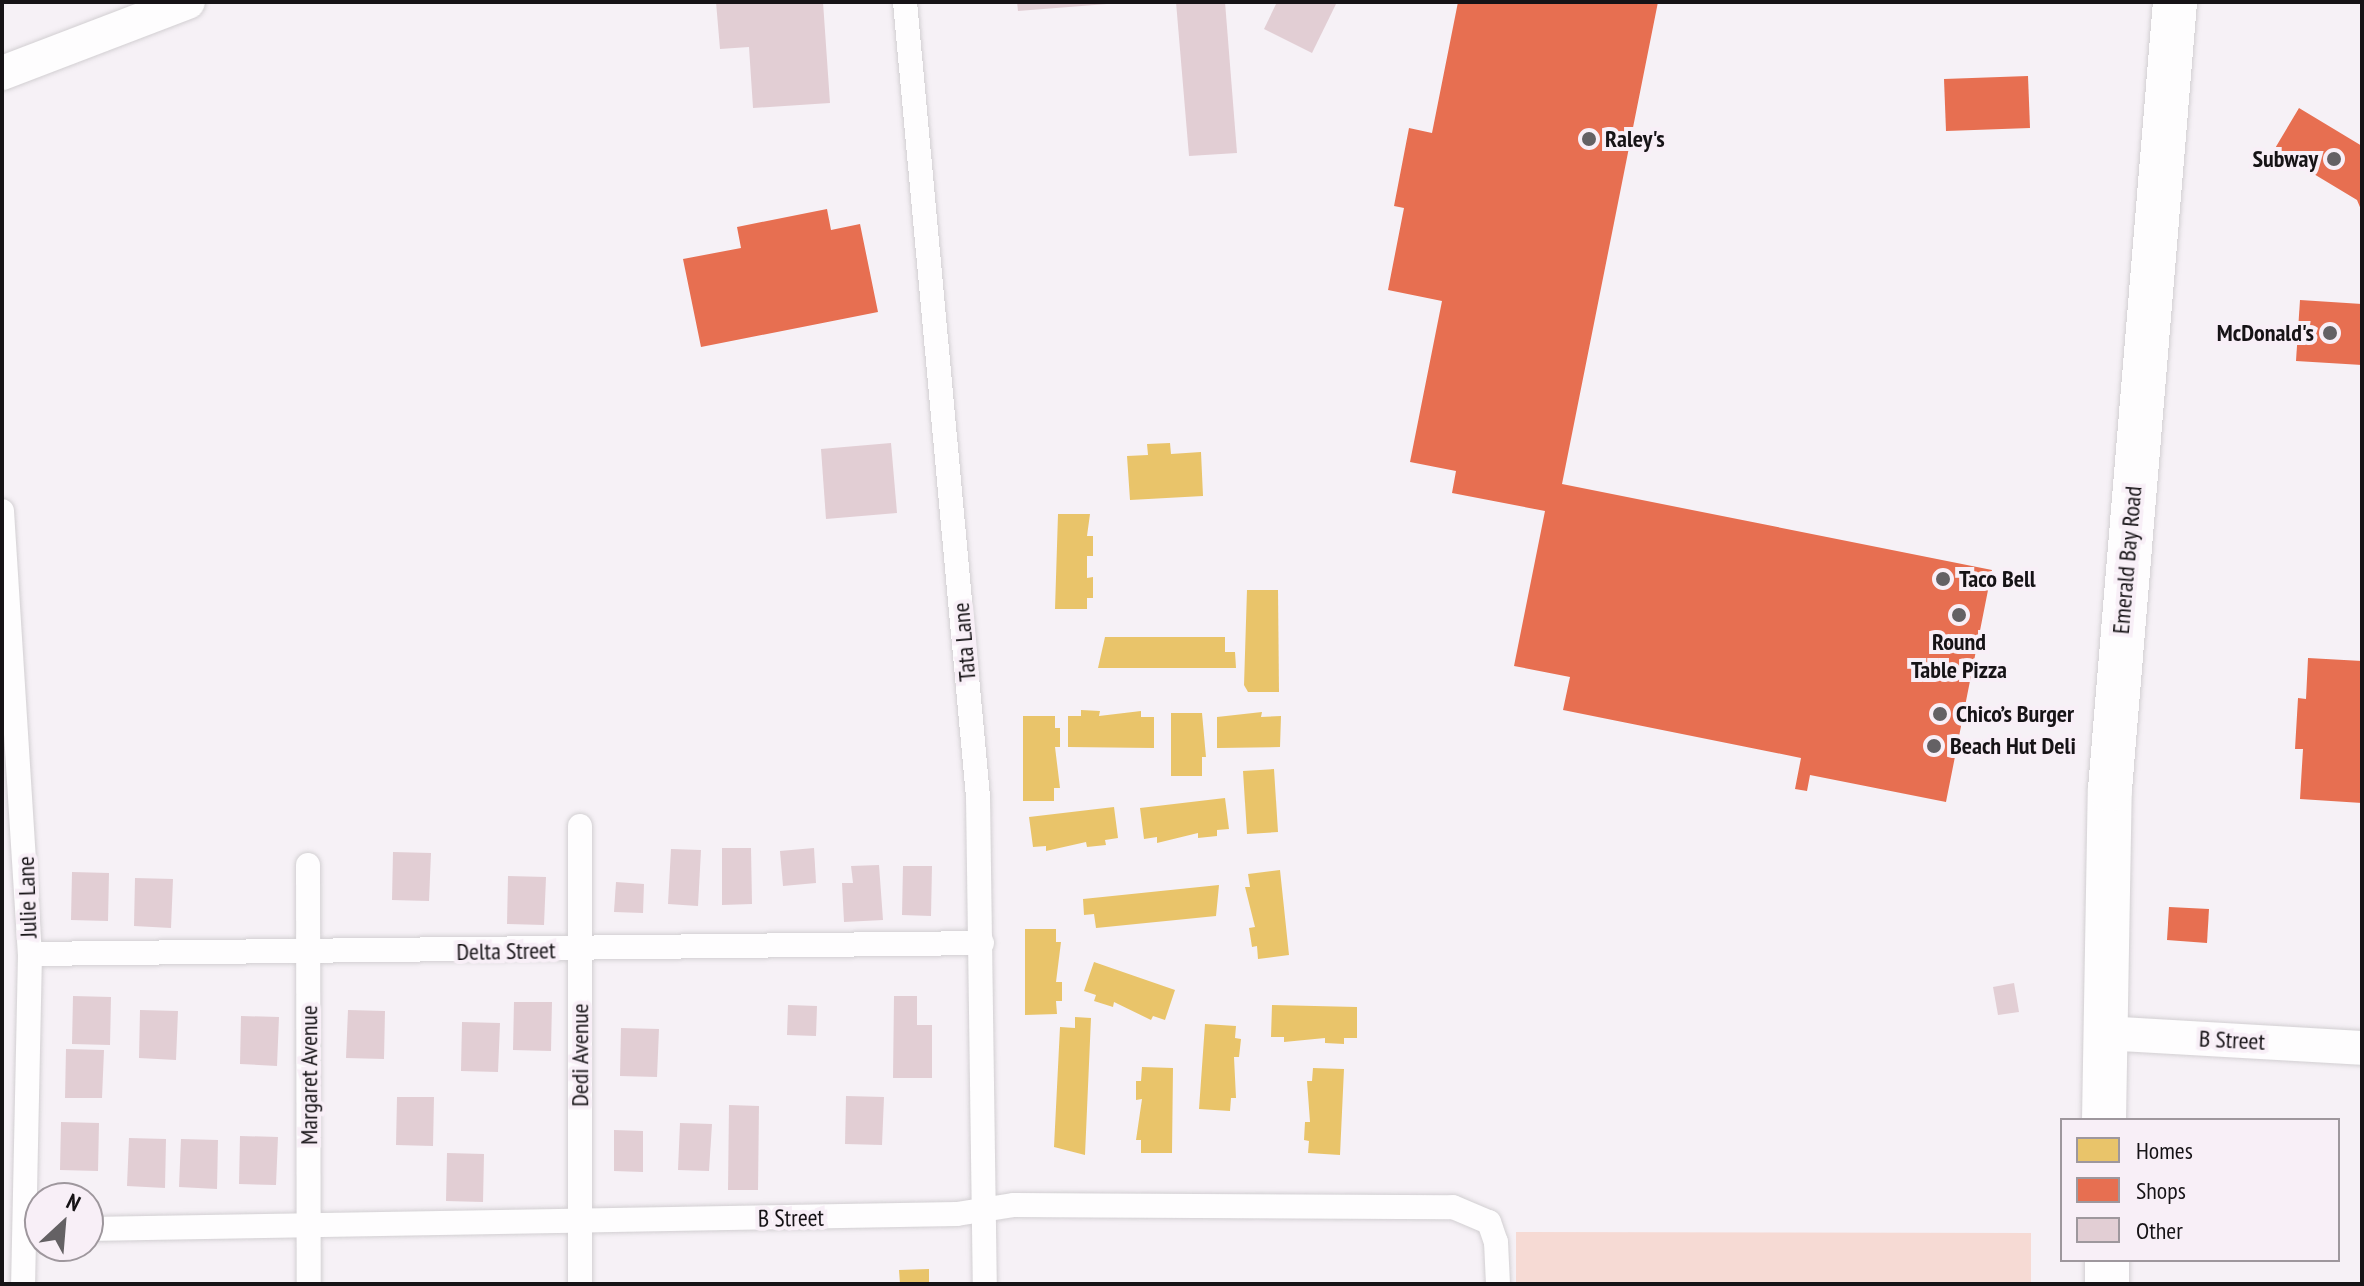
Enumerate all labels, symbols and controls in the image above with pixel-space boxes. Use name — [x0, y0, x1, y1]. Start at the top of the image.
place label: Raley's — [1605, 125, 1665, 153]
marker: Raley's — [1580, 130, 1598, 148]
place label: Subway — [2252, 145, 2318, 173]
marker: Subway — [2325, 150, 2343, 168]
place label: McDonald's — [2217, 319, 2314, 347]
marker: McDonald's — [2321, 324, 2339, 342]
street label: Emerald Bay Road — [2106, 485, 2148, 635]
place label: Taco Bell — [1959, 565, 2036, 593]
marker: Taco Bell — [1934, 570, 1952, 588]
street label: Tata Lane — [946, 601, 982, 683]
marker: Round Table Pizza — [1950, 606, 1968, 624]
place label: Round Table Pizza — [1911, 628, 2007, 684]
place label: Chico’s Burger — [1956, 700, 2074, 728]
marker: Chico’s Burger — [1931, 705, 1949, 723]
place label: Beach Hut Deli — [1950, 732, 2076, 760]
marker: Beach Hut Deli — [1925, 737, 1943, 755]
street label: Julie Lane — [11, 856, 43, 938]
street label: Delta Street — [456, 936, 556, 966]
street label: Dedi Avenue — [566, 1003, 594, 1107]
street label: Margaret Avenue — [295, 1005, 323, 1145]
street label: B Street — [2198, 1024, 2266, 1056]
legend — [2060, 1118, 2340, 1262]
text: Homes — [2136, 1135, 2193, 1166]
text: Shops — [2136, 1175, 2186, 1206]
north arrow — [24, 1182, 104, 1262]
text: N — [62, 1187, 85, 1217]
street label: B Street — [758, 1203, 824, 1233]
text: Other — [2136, 1215, 2183, 1246]

